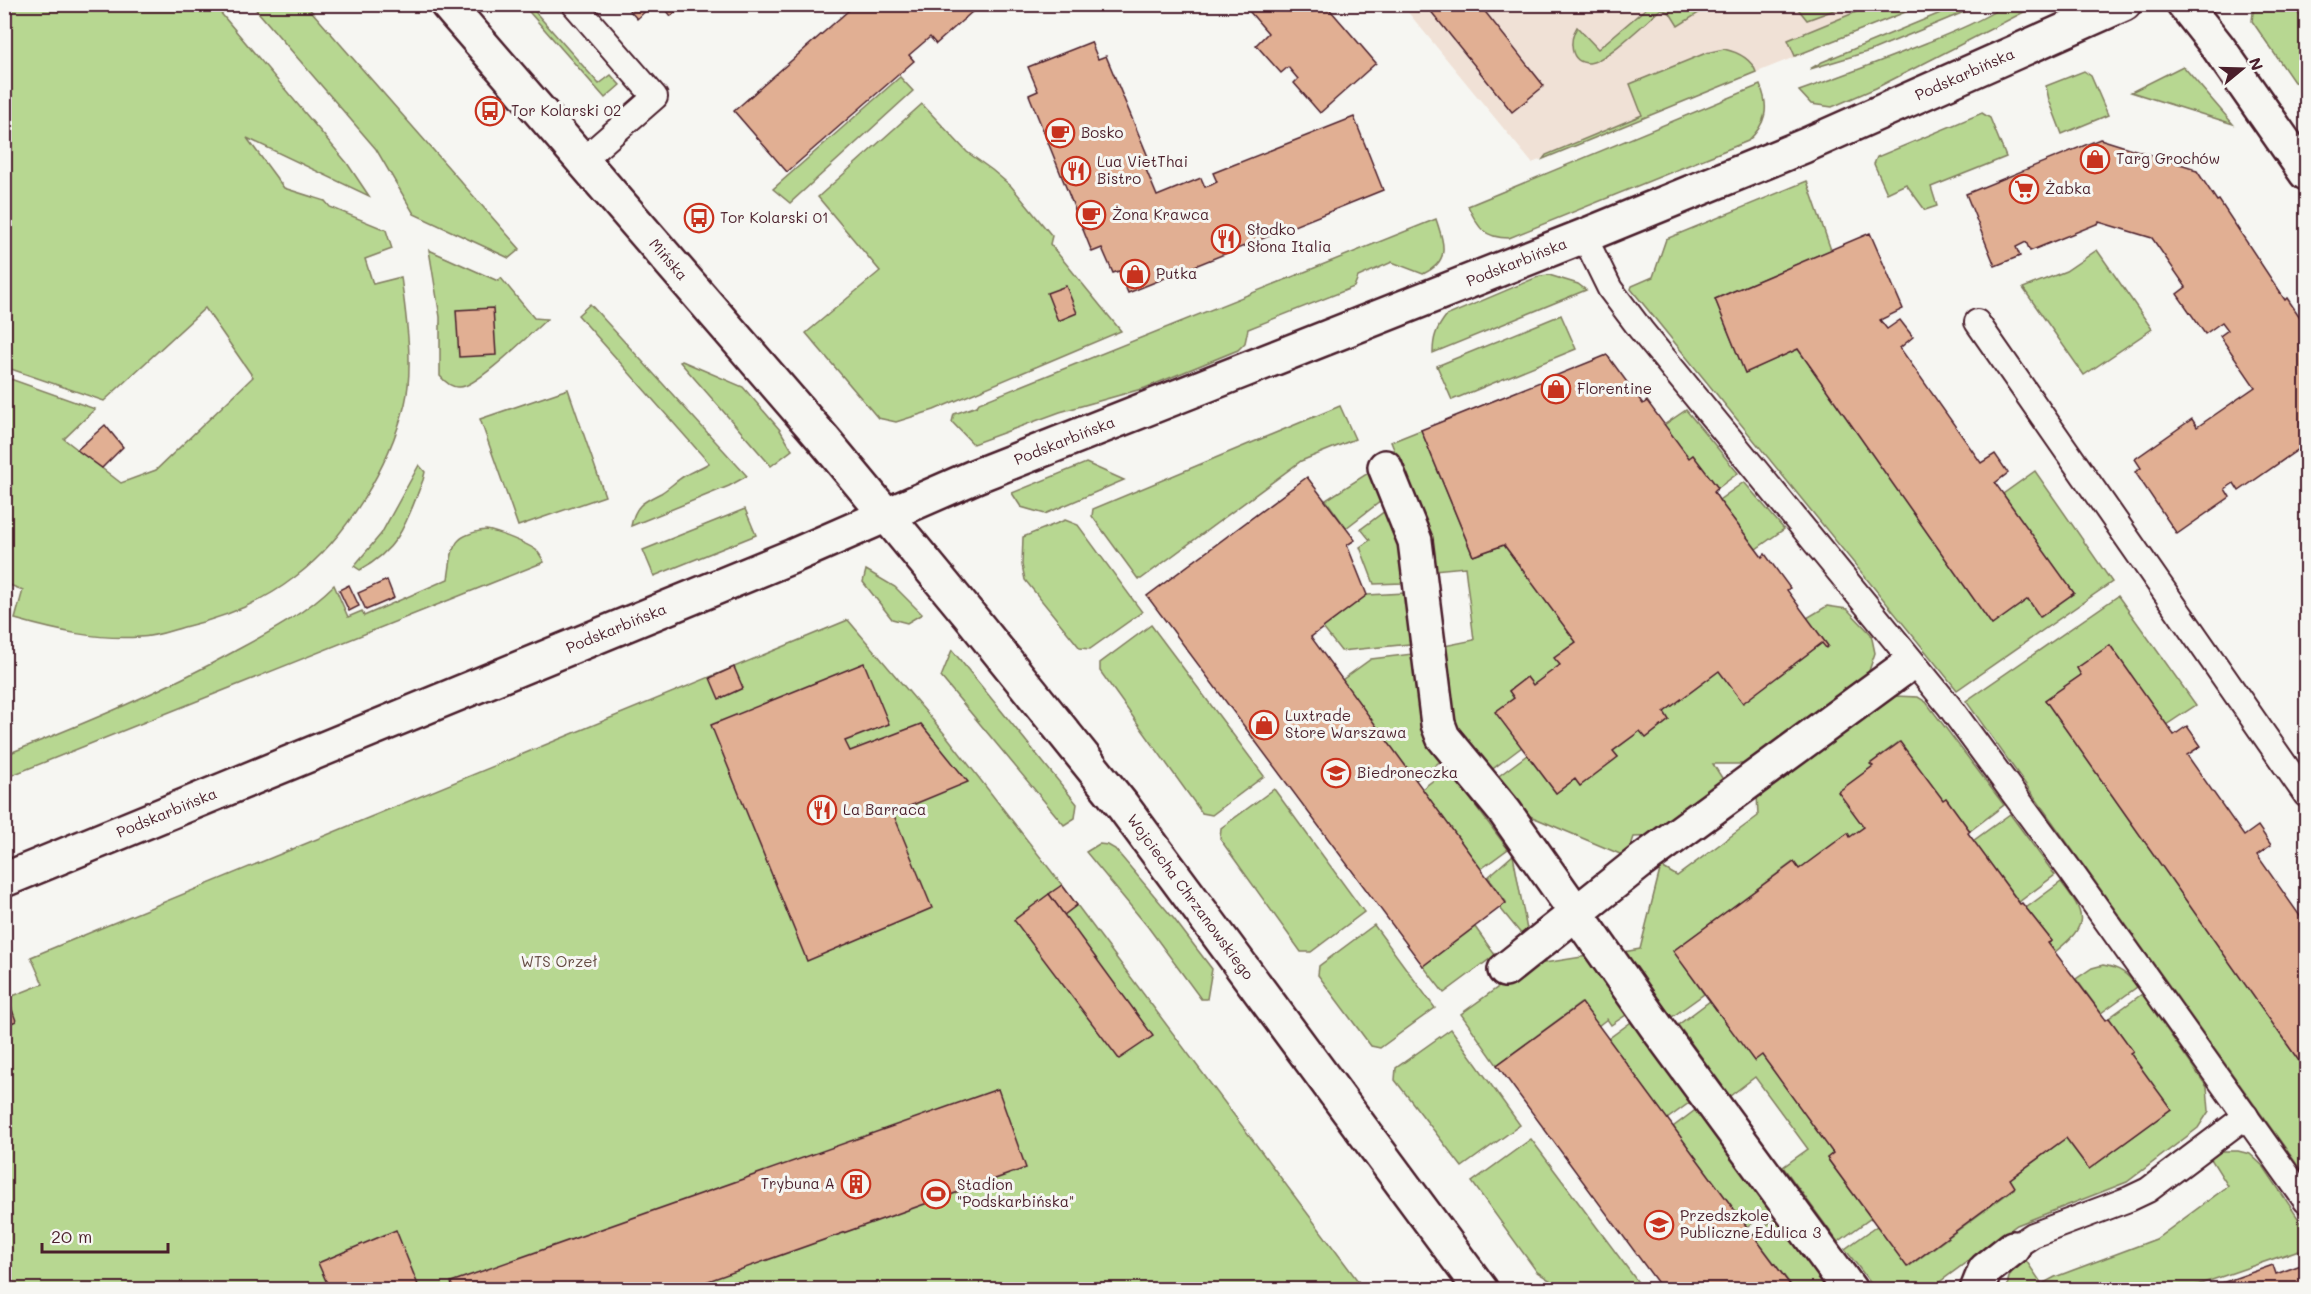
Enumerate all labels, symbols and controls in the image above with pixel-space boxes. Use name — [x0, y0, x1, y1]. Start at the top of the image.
north arrow — [2212, 39, 2272, 99]
street label: Podskarbińska — [1912, 43, 2017, 105]
text: N — [2245, 55, 2269, 73]
bus stop icon: Tor Kolarski 02 — [474, 95, 506, 127]
place label: Tor Kolarski 02 — [511, 100, 621, 120]
cafe icon: Bosko — [1044, 117, 1076, 149]
place label: Bosko — [1081, 122, 1123, 142]
shop icon: Targ Grochów — [2079, 143, 2111, 175]
place label: Targ Grochów — [2116, 148, 2220, 168]
place label: Lua VietThai Bistro — [1097, 151, 1188, 188]
restaurant icon: Lua VietThai Bistro — [1060, 155, 1092, 187]
supermarket icon: Żabka — [2008, 173, 2040, 205]
place label: Żabka — [2045, 178, 2091, 198]
cafe icon: Żona Krawca — [1075, 199, 1107, 231]
bus stop icon: Tor Kolarski 01 — [683, 202, 715, 234]
place label: Żona Krawca — [1112, 204, 1209, 224]
place label: Tor Kolarski 01 — [720, 207, 829, 227]
place label: Słodko Słona Italia — [1247, 219, 1332, 256]
restaurant icon: Słodko Słona Italia — [1210, 223, 1242, 255]
street label: Podskarbińska — [1463, 233, 1570, 291]
street label: Mińska — [645, 234, 693, 284]
shop icon: Putka — [1119, 258, 1151, 290]
place label: Putka — [1156, 263, 1197, 283]
shop icon: Florentine — [1540, 373, 1572, 405]
place label: Florentine — [1577, 378, 1652, 398]
street label: Podskarbińska — [1011, 411, 1118, 469]
street label: Podskarbińska — [563, 598, 669, 657]
place label: Luxtrade Store Warszawa — [1285, 705, 1407, 742]
shop icon: Luxtrade Store Warszawa — [1248, 709, 1280, 741]
school or university icon: Biedroneczka — [1320, 757, 1352, 789]
place label: Biedroneczka — [1357, 762, 1458, 782]
street label: Podskarbińska — [113, 783, 220, 842]
restaurant icon: La Barraca — [806, 794, 838, 826]
place label: La Barraca — [843, 799, 926, 819]
street label: Wojciecha Chrzanowskiego — [1123, 809, 1259, 983]
park label: WTS Orzeł — [521, 951, 598, 971]
building icon: Trybuna A — [840, 1168, 872, 1200]
place label: Trybuna A — [761, 1173, 835, 1193]
place label: Stadion "Podskarbińska" — [957, 1174, 1074, 1211]
sports icon: Stadion "Podskarbińska" — [920, 1178, 952, 1210]
place label: Przedszkole Publiczne Edulica 3 — [1680, 1205, 1821, 1242]
school or university icon: Przedszkole Publiczne Edulica 3 — [1643, 1209, 1675, 1241]
scale bar — [42, 1216, 168, 1254]
text: 20 m — [51, 1224, 92, 1248]

